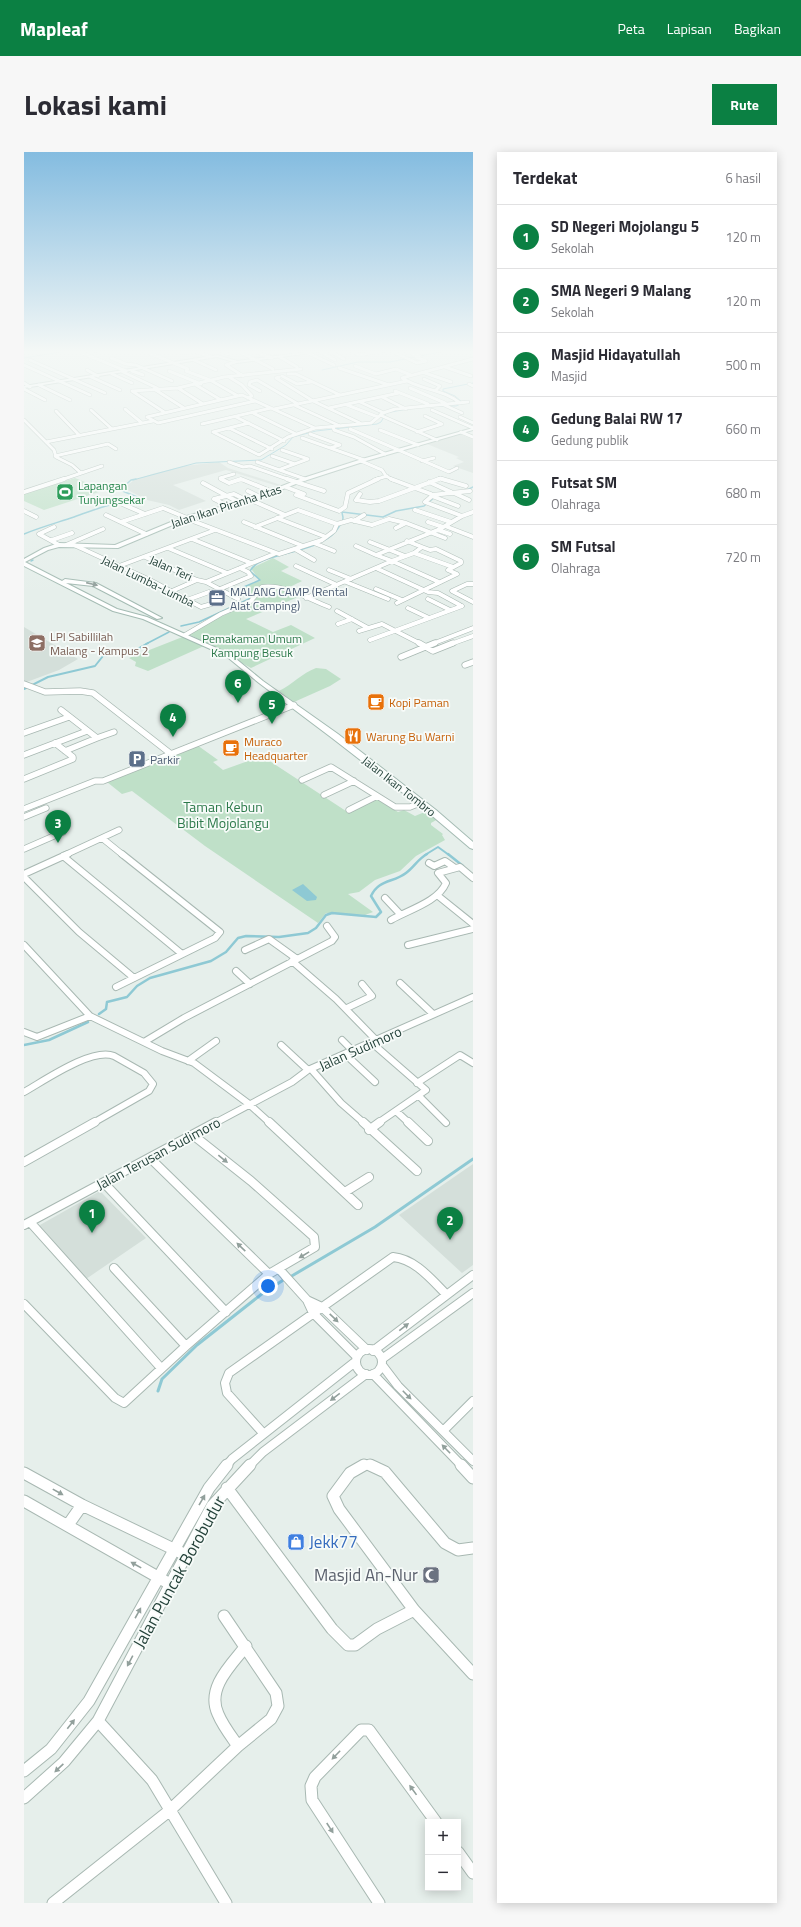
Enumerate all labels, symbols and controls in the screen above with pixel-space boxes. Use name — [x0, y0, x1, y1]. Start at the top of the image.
text: Mapleaf — [20, 14, 88, 43]
text: Peta — [617, 18, 645, 39]
text: Lapisan — [667, 18, 712, 39]
text: Bagikan — [734, 18, 781, 39]
text: Lokasi kami — [24, 83, 167, 126]
button: Rute — [712, 84, 777, 125]
text: Terdekat — [513, 165, 577, 191]
text: 6 hasil — [725, 168, 761, 188]
text: SD Negeri Mojolangu 5 — [551, 215, 699, 238]
text: 1 — [522, 227, 530, 247]
text: 120 m — [725, 227, 761, 247]
text: Sekolah — [551, 238, 594, 258]
text: SMA Negeri 9 Malang — [551, 279, 691, 302]
text: 2 — [522, 291, 530, 311]
text: 120 m — [725, 291, 761, 311]
text: Sekolah — [551, 302, 594, 322]
text: Masjid Hidayatullah — [551, 343, 681, 366]
text: 3 — [522, 355, 530, 375]
text: 500 m — [725, 355, 761, 375]
text: Masjid — [551, 366, 587, 386]
text: Gedung Balai RW 17 — [551, 407, 683, 430]
text: 4 — [522, 419, 530, 439]
text: 660 m — [725, 419, 761, 439]
text: Gedung publik — [551, 430, 629, 450]
text: Futsat SM — [551, 471, 617, 494]
place label: Lapangan Tunjungsekar — [78, 476, 145, 509]
street label: Jalan Ikan Piranha Atas — [168, 479, 284, 533]
sports icon: Lapangan Tunjungsekar — [55, 482, 75, 502]
text: 5 — [522, 483, 530, 503]
text: 680 m — [725, 483, 761, 503]
text: Olahraga — [551, 494, 600, 514]
text: SM Futsal — [551, 535, 616, 558]
text: 6 — [522, 547, 530, 567]
text: 720 m — [725, 547, 761, 567]
street label: Jalan Lumba-Lumba — [98, 550, 198, 612]
street label: Jalan Teri — [146, 550, 196, 586]
text: Olahraga — [551, 558, 600, 578]
one-way arrow — [86, 582, 99, 588]
place label: MALANG CAMP (Rental Alat Camping) — [230, 582, 348, 615]
office icon: MALANG CAMP (Rental Alat Camping) — [207, 588, 227, 608]
place label: LPI Sabillilah Malang - Kampus 2 — [50, 627, 149, 660]
park label: Pemakaman Umum Kampung Besuk — [202, 629, 302, 662]
school or university icon: LPI Sabillilah Malang - Kampus 2 — [27, 633, 47, 653]
pin: 6 — [225, 670, 251, 703]
pin: 5 — [259, 691, 285, 724]
cafe icon: Kopi Paman — [366, 692, 386, 712]
place label: Kopi Paman — [389, 693, 449, 712]
pin: 4 — [160, 704, 186, 737]
restaurant icon: Warung Bu Warni — [343, 726, 363, 746]
place label: Warung Bu Warni — [366, 727, 454, 746]
place label: Muraco Headquarter — [244, 732, 308, 765]
cafe icon: Muraco Headquarter — [221, 738, 241, 758]
parking icon: Parkir — [127, 749, 147, 769]
place label: Parkir — [150, 750, 180, 769]
street label: Jalan Ikan Tombro — [358, 751, 440, 821]
park label: Taman Kebun Bibit Mojolangu — [177, 796, 269, 833]
pin: 3 — [45, 810, 71, 843]
street label: Jalan Sudimoro — [315, 1020, 405, 1076]
street label: Jalan Terusan Sudimoro — [92, 1111, 224, 1195]
one-way arrow — [218, 1155, 229, 1164]
pin: 1 — [79, 1200, 105, 1233]
pin: 2 — [437, 1207, 463, 1240]
one-way arrow — [236, 1242, 246, 1252]
one-way arrow — [298, 1251, 309, 1258]
your location — [258, 1276, 278, 1296]
one-way arrow — [329, 1314, 339, 1323]
one-way arrow — [398, 1323, 409, 1331]
one-way arrow — [402, 1390, 412, 1400]
one-way arrow — [330, 1393, 341, 1402]
one-way arrow — [441, 1444, 451, 1454]
one-way arrow — [52, 1488, 64, 1495]
street label: Jalan Puncak Borobudur — [126, 1491, 232, 1653]
one-way arrow — [199, 1494, 206, 1506]
place label: Jekk77 — [309, 1529, 358, 1555]
shop icon: Jekk77 — [286, 1532, 306, 1552]
one-way arrow — [130, 1561, 142, 1568]
place label: Masjid An-Nur — [314, 1562, 418, 1588]
mosque icon: Masjid An-Nur — [421, 1565, 441, 1585]
one-way arrow — [135, 1607, 141, 1619]
one-way arrow — [127, 1655, 133, 1666]
one-way arrow — [67, 1718, 75, 1729]
one-way arrow — [331, 1750, 341, 1760]
one-way arrow — [54, 1764, 64, 1773]
one-way arrow — [409, 1785, 418, 1796]
map controls — [425, 1819, 461, 1891]
button: + — [425, 1819, 461, 1855]
one-way arrow — [327, 1823, 334, 1834]
button: − — [425, 1855, 461, 1891]

